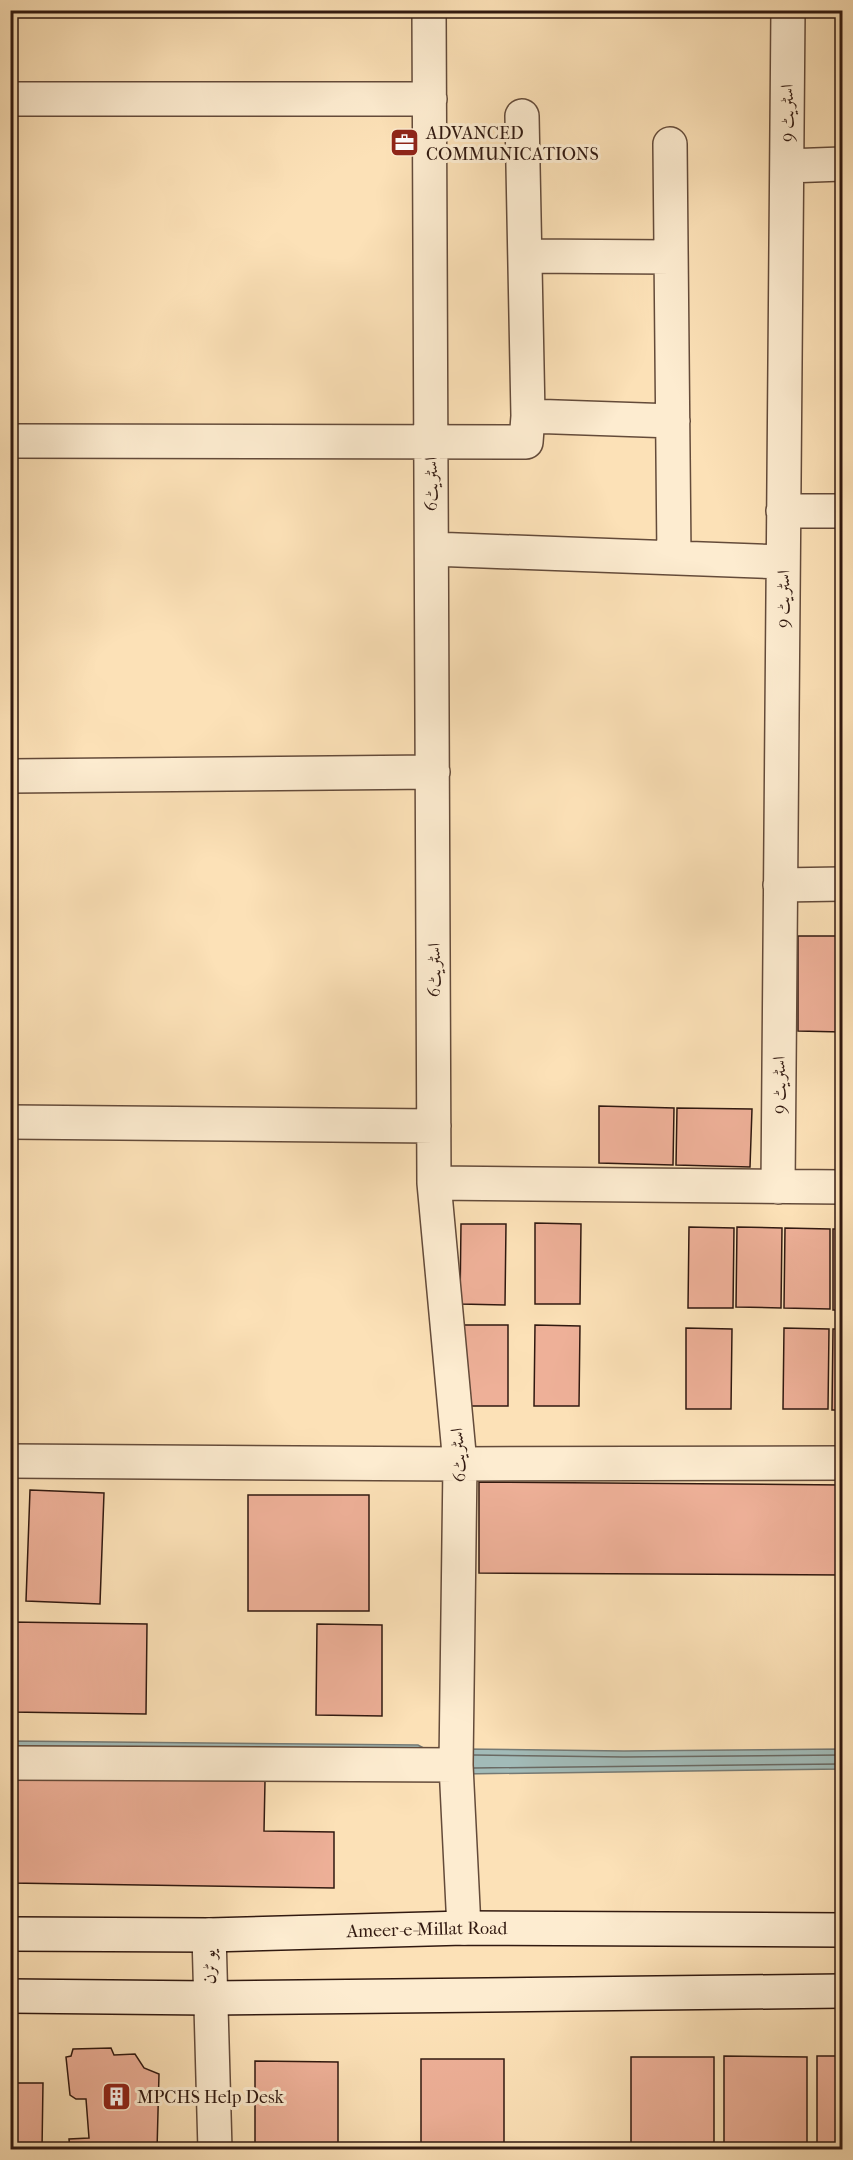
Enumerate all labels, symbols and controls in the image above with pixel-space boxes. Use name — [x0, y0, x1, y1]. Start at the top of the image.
street label: اسٹریٹ 9 — [777, 84, 799, 142]
place label: ADVANCED COMMUNICATIONS — [425, 123, 599, 165]
office icon: ADVANCED COMMUNICATIONS — [389, 127, 421, 159]
street label: اسٹریٹ6 — [421, 457, 443, 511]
street label: اسٹریٹ 9 — [772, 570, 796, 628]
street label: اسٹریٹ6 — [424, 943, 446, 997]
street label: اسٹریٹ 9 — [769, 1056, 791, 1114]
street label: اسٹریٹ6 — [447, 1427, 471, 1483]
street label: Ameer-e-Millat Road — [345, 1918, 508, 1942]
street label: یو ٹرن — [199, 1948, 220, 1985]
building icon: MPCHS Help Desk — [100, 2081, 132, 2113]
place label: MPCHS Help Desk — [137, 2087, 285, 2108]

